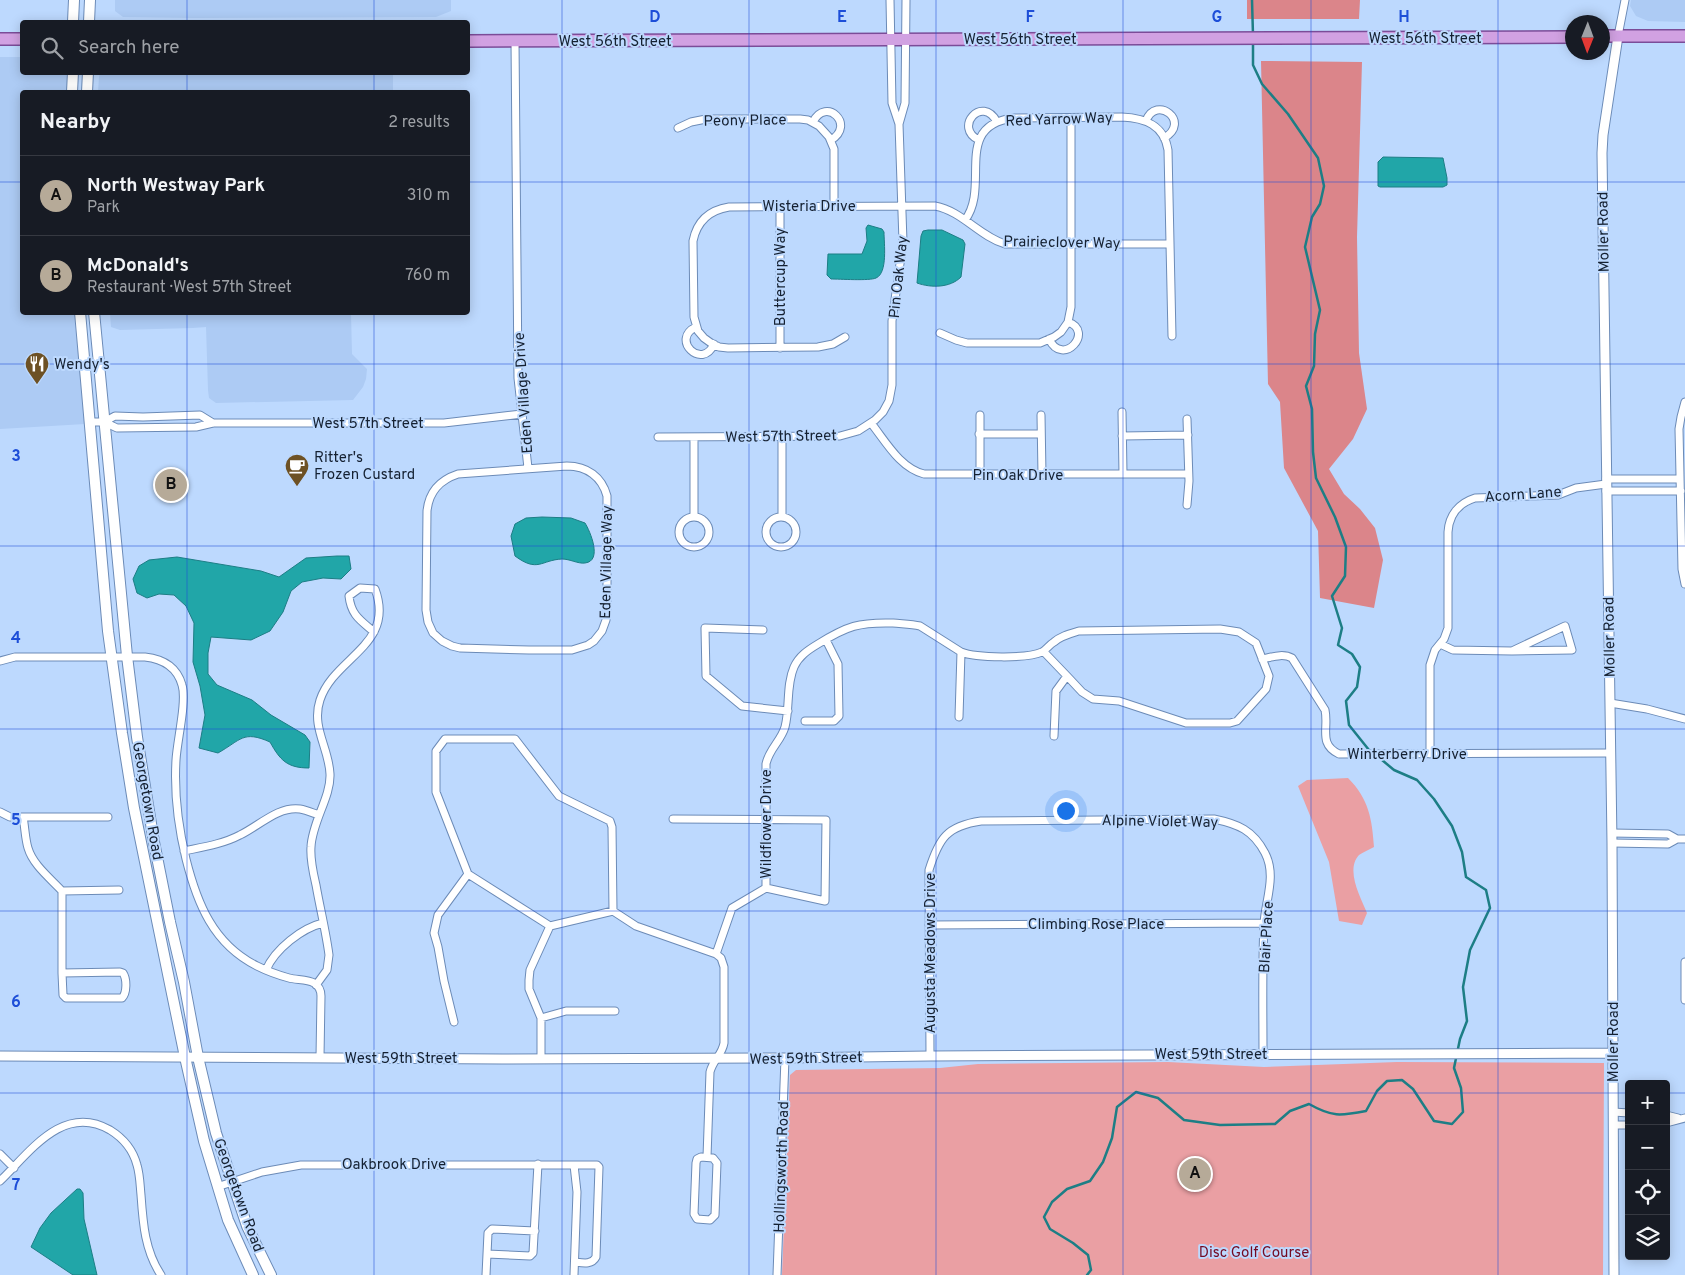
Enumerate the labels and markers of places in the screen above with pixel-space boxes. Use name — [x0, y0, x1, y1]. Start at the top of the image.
restaurant icon: Wendy's — [24, 351, 50, 385]
place label: Wendy's — [54, 356, 110, 375]
place label: Ritter's Frozen Custard — [314, 449, 415, 485]
cafe icon: Ritter's Frozen Custard — [284, 453, 310, 487]
pin: B — [155, 466, 187, 504]
pin: A — [1179, 1155, 1211, 1193]

